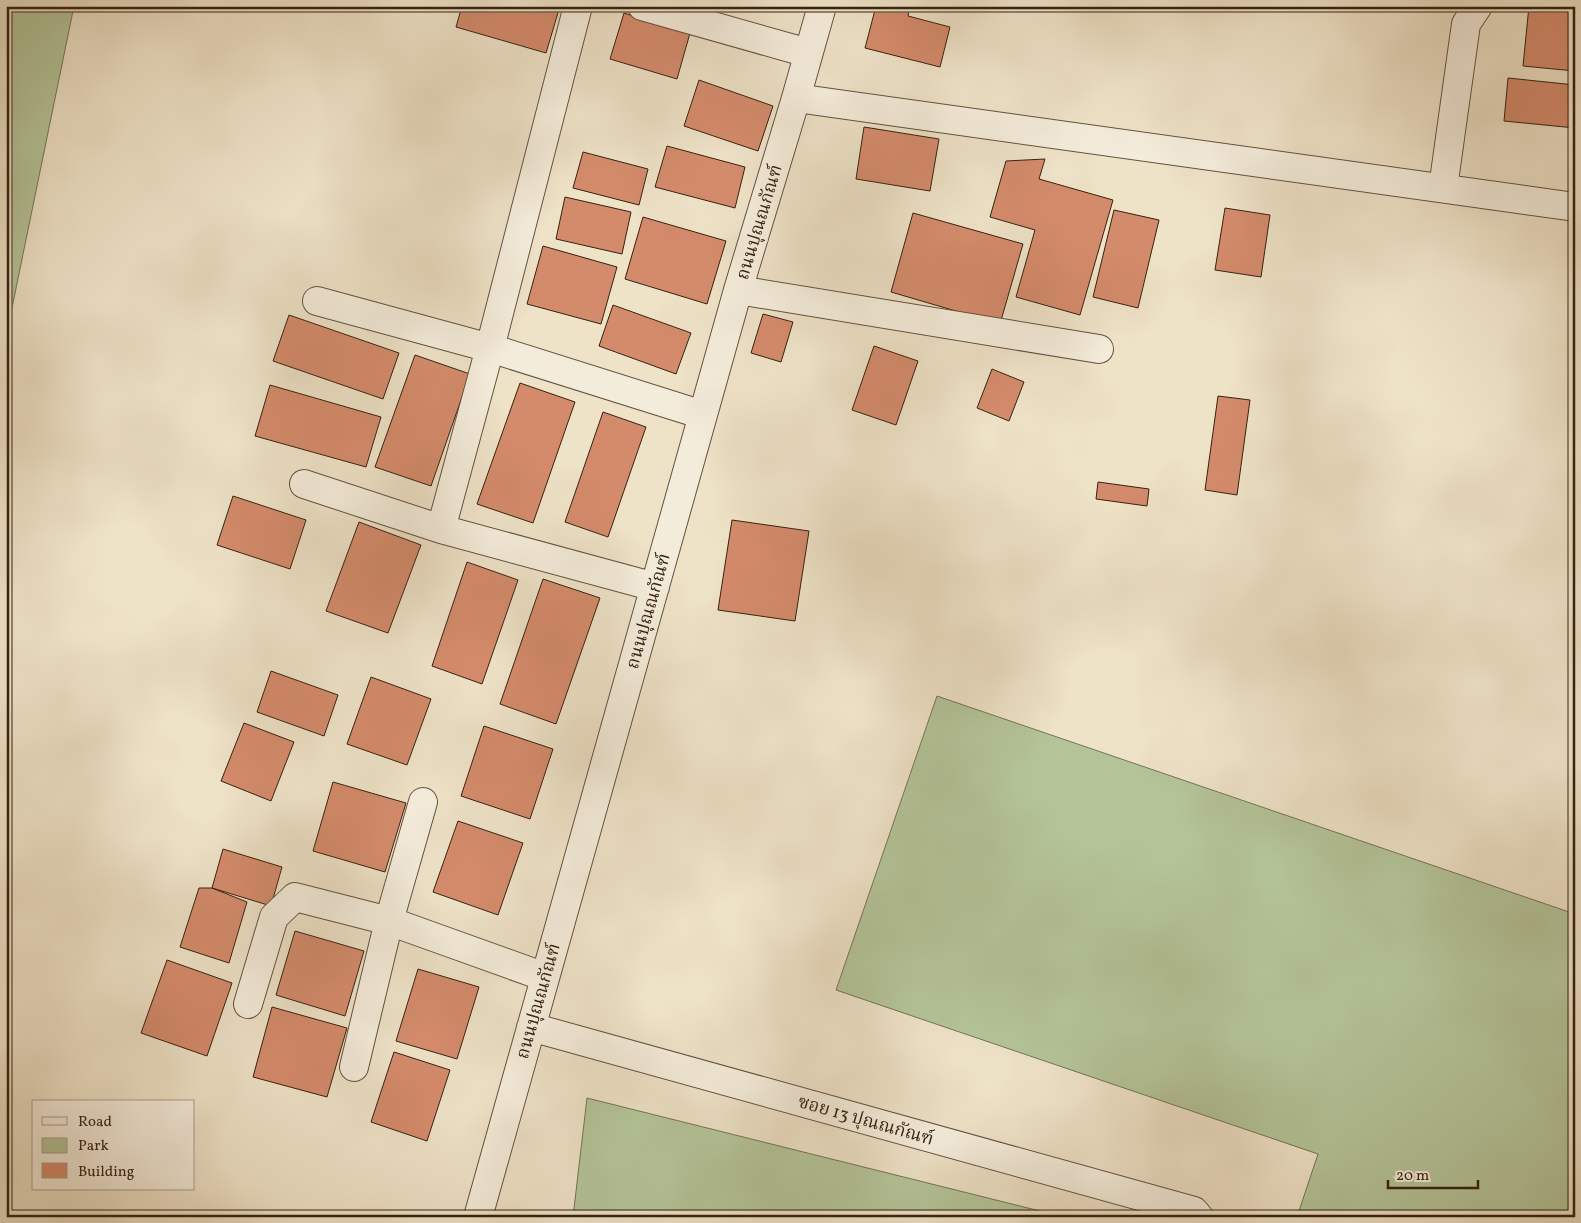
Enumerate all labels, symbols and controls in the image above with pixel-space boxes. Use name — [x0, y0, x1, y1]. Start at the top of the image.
street label: ถนนปุณณกัณฑ์ — [731, 162, 790, 283]
street label: ถนนปุณณกัณฑ์ — [621, 551, 678, 672]
street label: ถนนปุณณกัณฑ์ — [511, 941, 568, 1062]
street label: ซอย 13 ปุณณกัณฑ์ — [795, 1090, 936, 1153]
legend — [32, 1100, 195, 1190]
text: Road — [78, 1112, 112, 1133]
text: Park — [78, 1136, 109, 1157]
scale bar — [1388, 1158, 1478, 1190]
text: Building — [78, 1162, 135, 1183]
text: 20 m — [1396, 1166, 1429, 1187]

